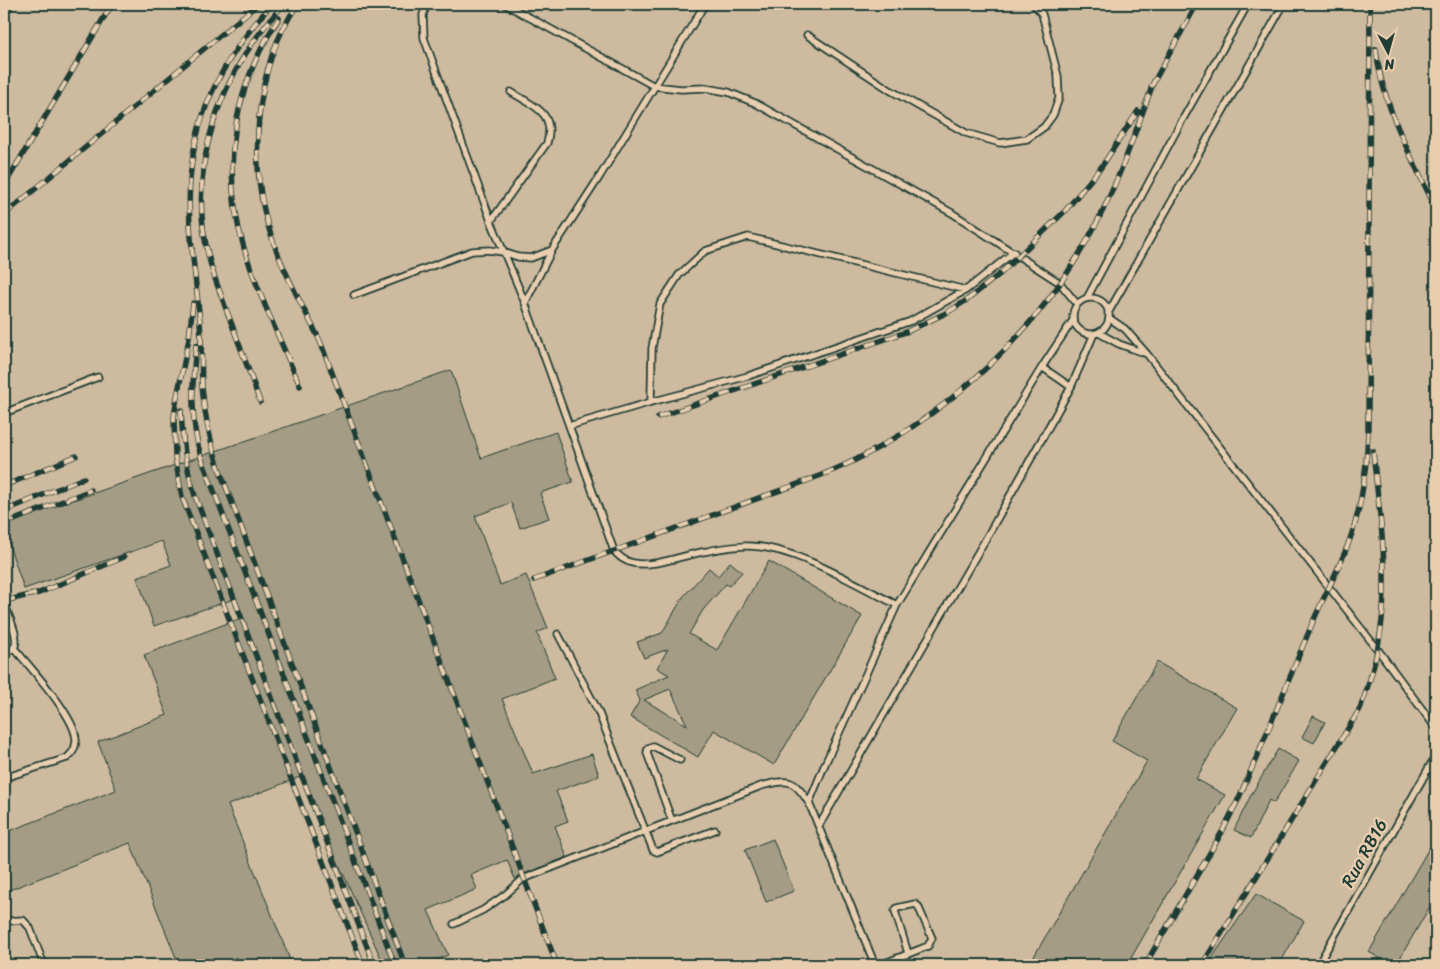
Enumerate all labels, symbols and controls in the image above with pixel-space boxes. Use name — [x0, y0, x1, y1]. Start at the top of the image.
north arrow — [1362, 28, 1412, 78]
text: N — [1383, 51, 1396, 77]
street label: Rua RB16 — [1332, 813, 1396, 893]

